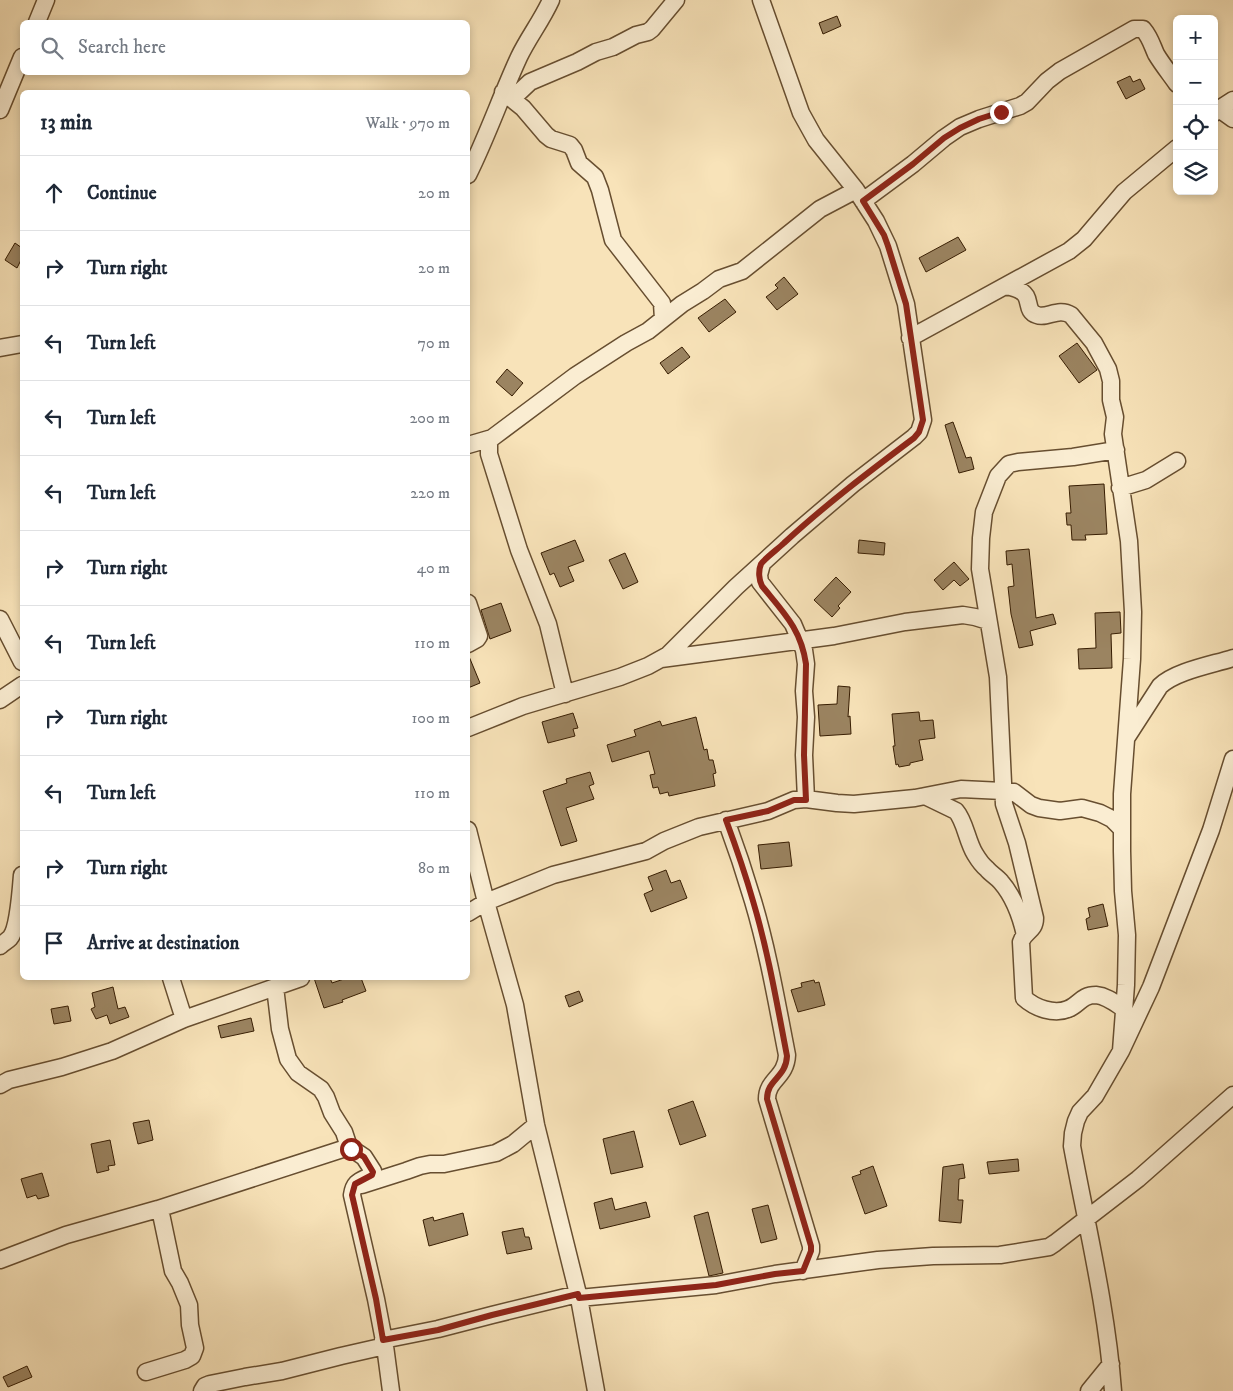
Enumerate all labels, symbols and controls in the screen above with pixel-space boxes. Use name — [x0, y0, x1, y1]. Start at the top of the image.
map controls — [1173, 15, 1218, 195]
button: + — [1173, 15, 1218, 60]
search box — [20, 20, 470, 75]
icon: search — [38, 34, 66, 62]
text: Search here — [78, 36, 166, 59]
button: − — [1173, 60, 1218, 105]
route end — [990, 101, 1013, 124]
button: locate — [1173, 105, 1218, 150]
text: 13 min — [40, 110, 92, 136]
text: Walk · 970 m — [366, 113, 450, 133]
button: layers — [1173, 150, 1218, 195]
icon: ahead — [40, 179, 68, 207]
text: Continue — [87, 182, 157, 205]
text: 20 m — [418, 183, 450, 203]
icon: right — [40, 254, 68, 282]
text: Turn right — [87, 257, 167, 280]
text: 20 m — [418, 258, 450, 278]
icon: left — [40, 329, 68, 357]
text: Turn left — [87, 332, 156, 355]
text: 70 m — [418, 333, 450, 353]
icon: left — [40, 404, 68, 432]
text: Turn left — [87, 407, 156, 430]
text: 200 m — [409, 408, 450, 428]
icon: left — [40, 479, 68, 507]
text: Turn left — [87, 482, 156, 505]
text: 220 m — [410, 483, 450, 503]
icon: right — [40, 554, 68, 582]
text: Turn right — [87, 557, 167, 580]
text: 40 m — [417, 558, 450, 578]
icon: left — [40, 629, 68, 657]
text: Turn left — [87, 632, 156, 655]
text: 110 m — [414, 633, 450, 653]
icon: right — [40, 704, 68, 732]
text: Turn right — [87, 707, 167, 730]
text: 100 m — [412, 708, 450, 728]
icon: left — [40, 779, 68, 807]
text: Turn left — [87, 782, 156, 805]
text: 110 m — [414, 783, 450, 803]
icon: right — [40, 854, 68, 882]
text: Turn right — [87, 857, 167, 880]
text: 80 m — [418, 858, 450, 878]
icon: arrive — [40, 929, 68, 957]
text: Arrive at destination — [87, 932, 239, 955]
route start — [340, 1138, 363, 1161]

